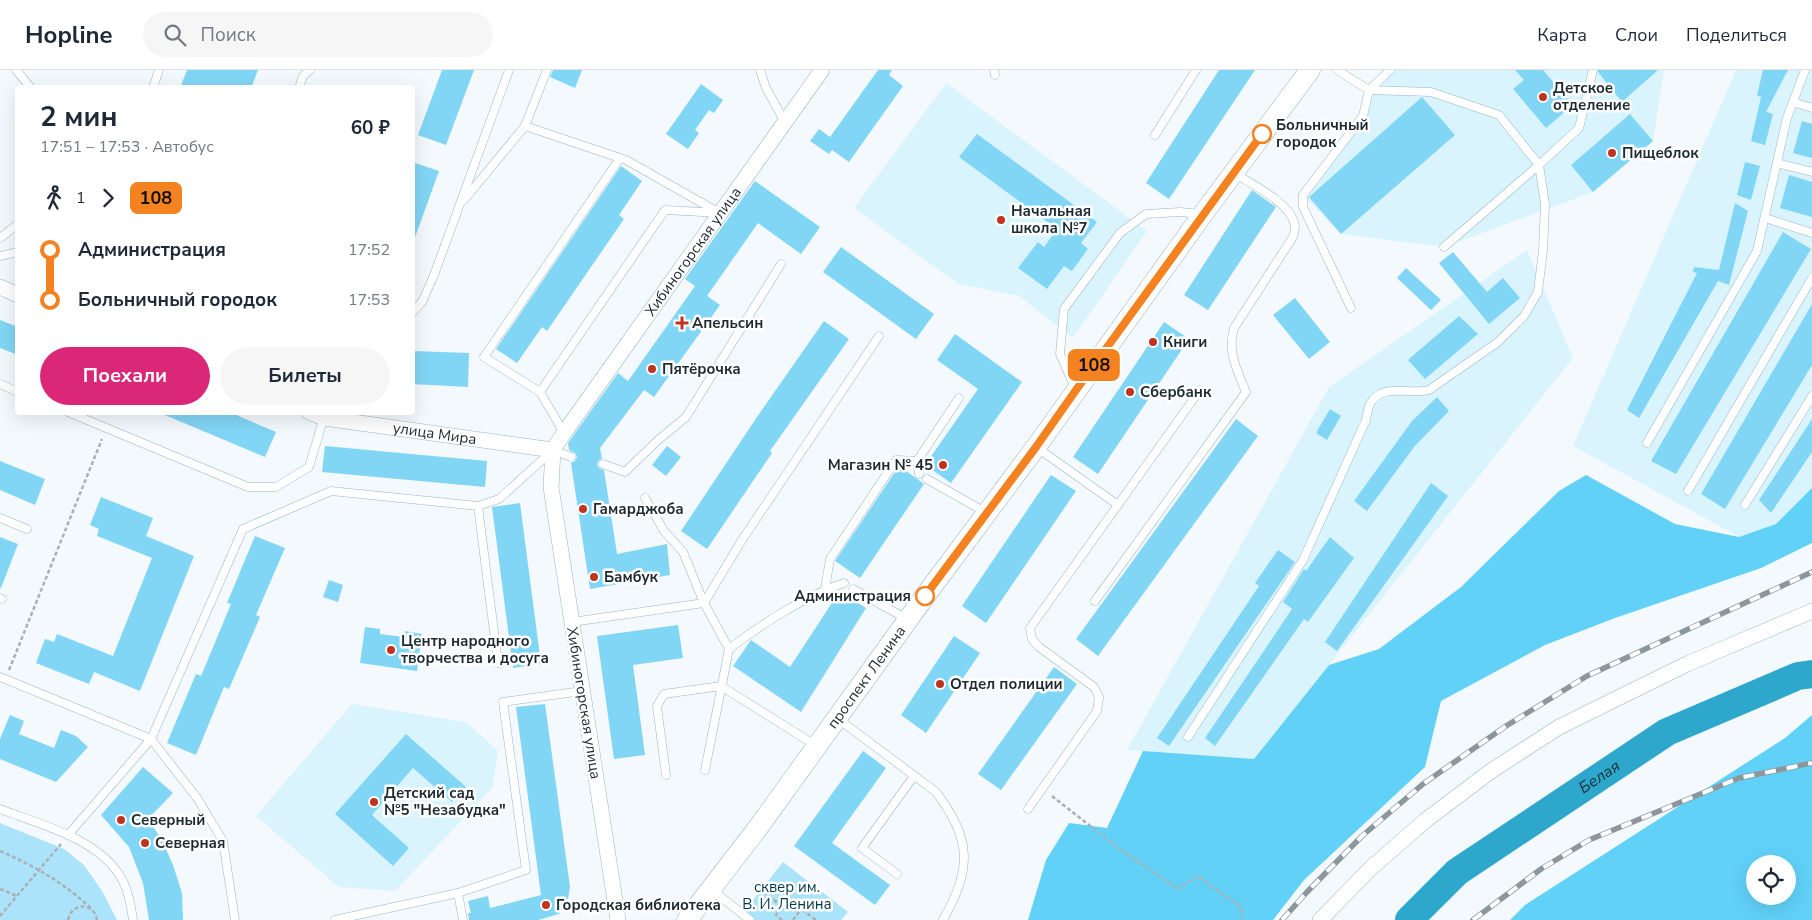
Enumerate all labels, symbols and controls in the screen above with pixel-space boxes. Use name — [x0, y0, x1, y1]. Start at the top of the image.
search box — [143, 12, 493, 57]
text: Hopline — [25, 19, 113, 51]
icon: search — [161, 21, 189, 49]
text: Поиск — [201, 22, 256, 48]
text: Карта — [1537, 23, 1587, 47]
text: Слои — [1615, 23, 1658, 47]
text: Поделиться — [1686, 23, 1787, 47]
place label: Детское отделение — [1553, 78, 1630, 115]
marker: Детское отделение — [1537, 91, 1549, 103]
text: 2 мин — [40, 98, 117, 136]
text: 60 ₽ — [351, 115, 390, 141]
place label: Больничный городок — [1276, 115, 1369, 152]
marker: Больничный городок — [1252, 124, 1272, 144]
text: 17:51 – 17:53 · Автобус — [40, 136, 214, 158]
place label: Пищеблок — [1622, 143, 1699, 163]
marker: Пищеблок — [1606, 147, 1618, 159]
street label: Хибиногорская улица — [640, 183, 746, 320]
icon: walk — [40, 184, 68, 212]
icon: forward — [94, 184, 122, 212]
text: 108 — [140, 186, 172, 210]
text: 1 — [76, 187, 86, 209]
place label: Начальная школа №7 — [1011, 201, 1091, 238]
marker: Начальная школа №7 — [995, 214, 1007, 226]
text: Администрация — [78, 237, 226, 263]
text: 17:52 — [348, 239, 390, 261]
text: Больничный городок — [78, 287, 277, 313]
text: 17:53 — [348, 289, 390, 311]
place label: Апельсин — [692, 313, 763, 333]
marker: Апельсин — [676, 317, 688, 329]
place label: Книги — [1163, 332, 1207, 352]
marker: Книги — [1147, 336, 1159, 348]
button: Поехали — [40, 347, 210, 405]
button: Билеты — [220, 347, 390, 405]
line badge: 108 — [1065, 349, 1123, 381]
text: 108 — [1078, 353, 1110, 377]
place label: Пятёрочка — [662, 359, 741, 379]
marker: Пятёрочка — [646, 363, 658, 375]
place label: Сбербанк — [1140, 382, 1212, 402]
marker: Сбербанк — [1124, 386, 1136, 398]
street label: улица Мира — [392, 418, 478, 449]
place label: Магазин № 45 — [828, 455, 933, 475]
marker: Магазин № 45 — [937, 459, 949, 471]
place label: Гамарджоба — [593, 499, 684, 519]
marker: Гамарджоба — [577, 503, 589, 515]
place label: Бамбук — [604, 567, 659, 587]
marker: Бамбук — [588, 571, 600, 583]
place label: Администрация — [794, 586, 911, 606]
marker: Администрация — [915, 586, 935, 606]
street label: проспект Ленина — [823, 622, 910, 733]
street label: Хибиногорская улица — [562, 625, 606, 781]
place label: Центр народного творчества и досуга — [401, 631, 549, 668]
marker: Центр народного творчества и досуга — [385, 644, 397, 656]
place label: Отдел полиции — [950, 674, 1063, 694]
marker: Отдел полиции — [934, 678, 946, 690]
water label: Белая — [1574, 755, 1624, 799]
place label: Детский сад №5 "Незабудка" — [384, 783, 506, 820]
marker: Детский сад №5 "Незабудка" — [368, 796, 380, 808]
place label: Северный — [131, 810, 205, 830]
marker: Северный — [115, 814, 127, 826]
place label: Северная — [155, 833, 225, 853]
marker: Северная — [139, 837, 151, 849]
map controls — [1746, 855, 1796, 905]
button: locate — [1746, 855, 1796, 905]
park label: сквер им. В. И. Ленина — [742, 877, 832, 914]
place label: Городская библиотека — [556, 895, 721, 915]
marker: Городская библиотека — [540, 899, 552, 911]

